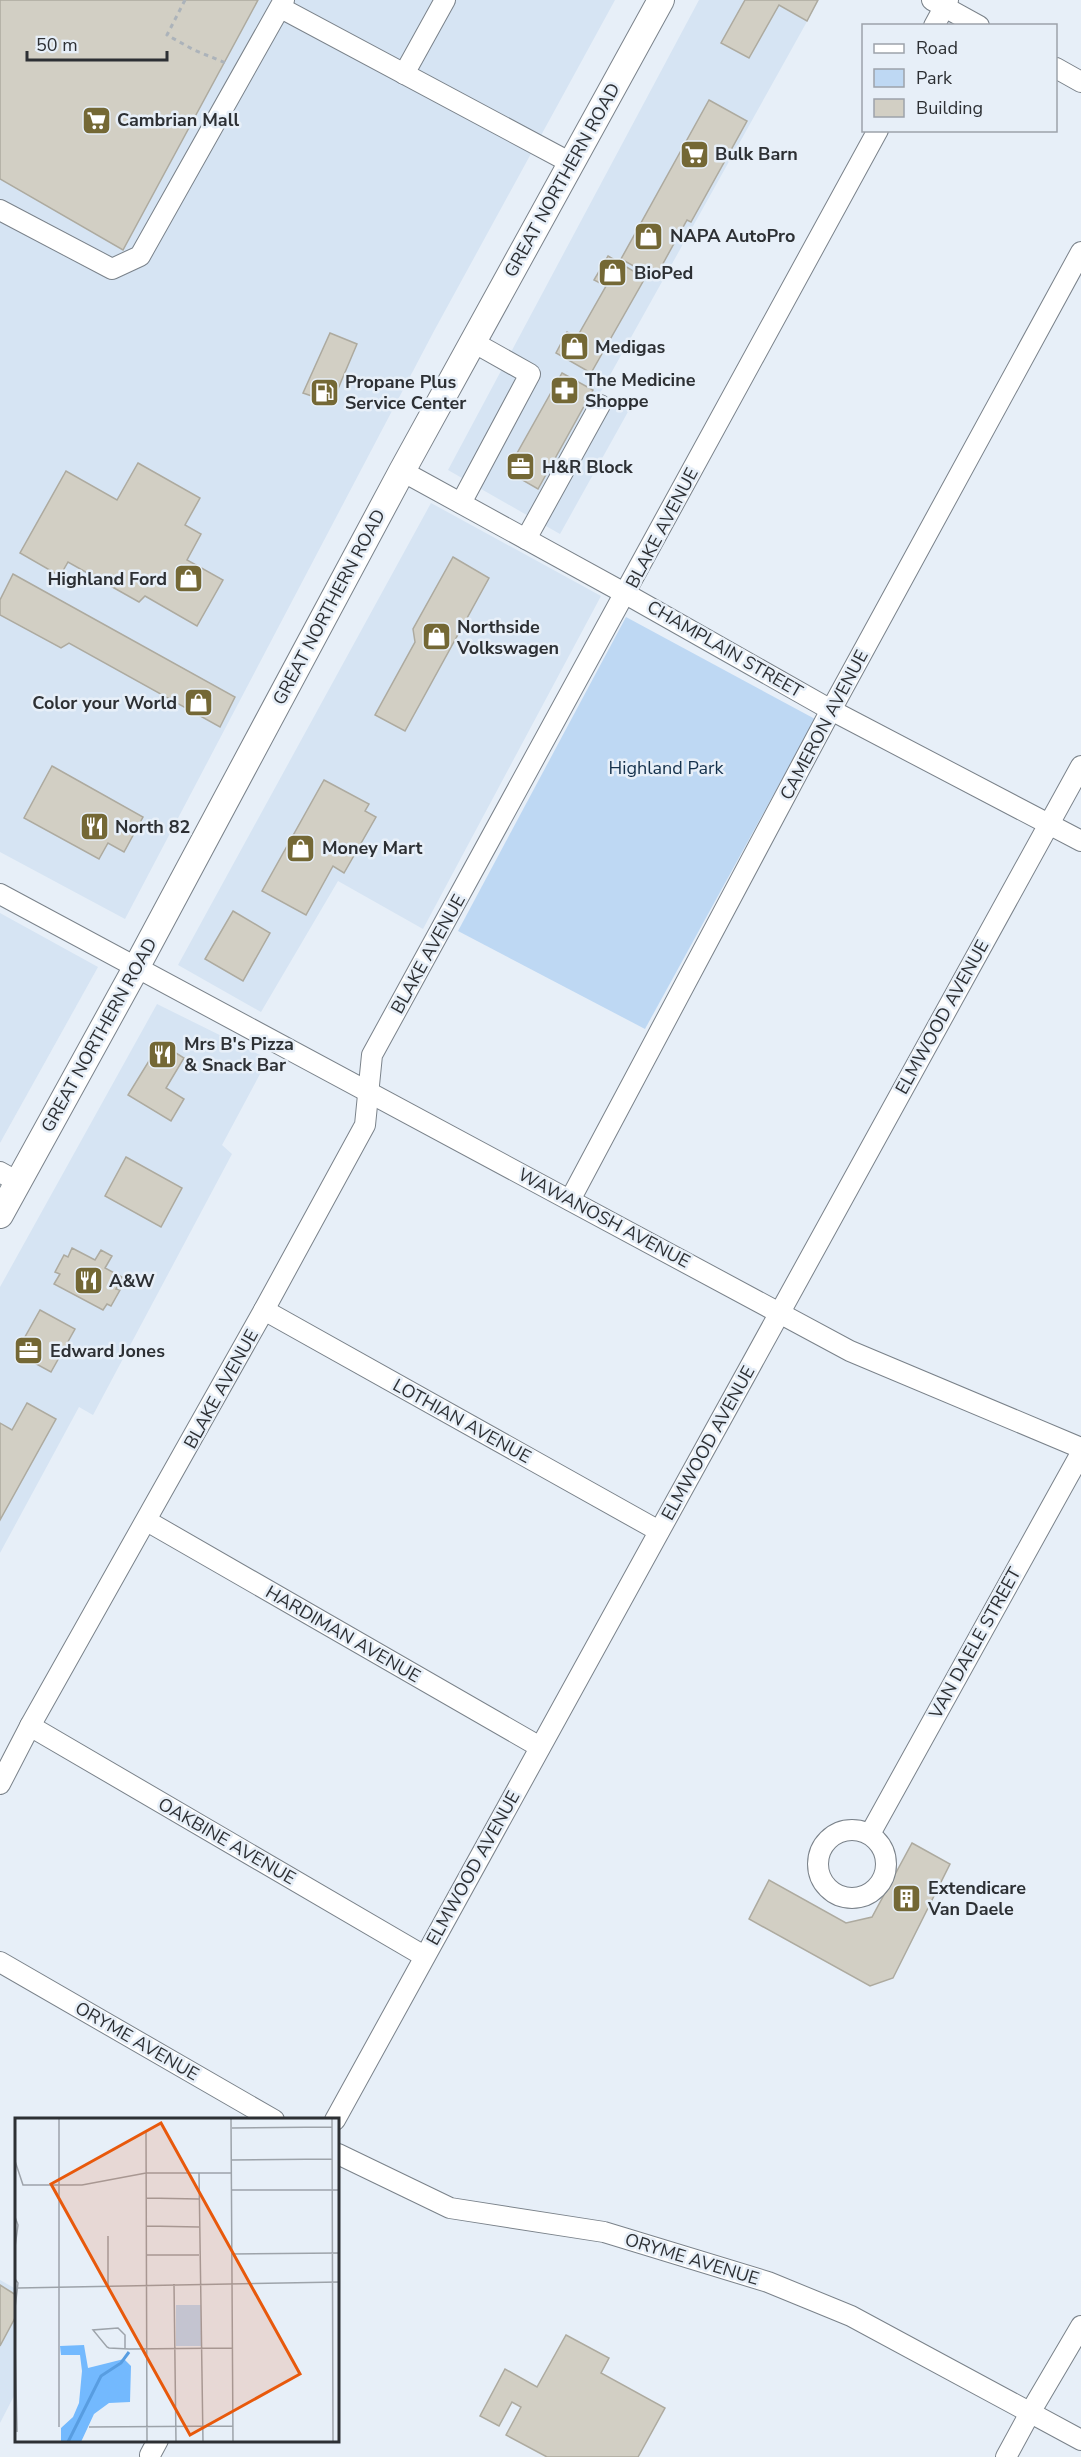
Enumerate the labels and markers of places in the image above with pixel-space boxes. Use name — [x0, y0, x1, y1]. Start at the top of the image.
supermarket icon: Cambrian Mall — [80, 104, 112, 136]
place label: Cambrian Mall — [117, 108, 239, 132]
supermarket icon: Bulk Barn — [678, 138, 710, 170]
place label: Bulk Barn — [715, 142, 798, 166]
shop icon: NAPA AutoPro — [633, 220, 665, 252]
place label: NAPA AutoPro — [670, 224, 795, 248]
shop icon: BioPed — [597, 257, 629, 289]
place label: BioPed — [634, 261, 693, 285]
shop icon: Medigas — [558, 331, 590, 363]
place label: Medigas — [595, 335, 665, 359]
place label: The Medicine Shoppe — [585, 368, 696, 413]
place label: Propane Plus Service Center — [345, 370, 466, 415]
pharmacy icon: The Medicine Shoppe — [548, 374, 580, 406]
fuel station icon: Propane Plus Service Center — [308, 376, 340, 408]
office icon: H&R Block — [505, 451, 537, 483]
place label: H&R Block — [542, 455, 633, 479]
shop icon: Highland Ford — [172, 563, 204, 595]
place label: Highland Ford — [47, 567, 167, 591]
place label: Northside Volkswagen — [456, 615, 559, 660]
shop icon: Northside Volkswagen — [420, 621, 452, 653]
shop icon: Color your World — [182, 687, 214, 719]
place label: Color your World — [32, 691, 177, 715]
restaurant icon: North 82 — [78, 811, 110, 843]
place label: North 82 — [115, 815, 190, 839]
shop icon: Money Mart — [285, 832, 317, 864]
place label: Money Mart — [322, 836, 422, 860]
place label: Mrs B's Pizza & Snack Bar — [184, 1032, 294, 1077]
restaurant icon: Mrs B's Pizza & Snack Bar — [147, 1038, 179, 1070]
restaurant icon: A&W — [72, 1265, 104, 1297]
place label: A&W — [109, 1269, 155, 1293]
office icon: Edward Jones — [13, 1335, 45, 1367]
place label: Edward Jones — [50, 1339, 165, 1363]
place label: Extendicare Van Daele — [927, 1876, 1026, 1921]
building icon: Extendicare Van Daele — [891, 1882, 923, 1914]

